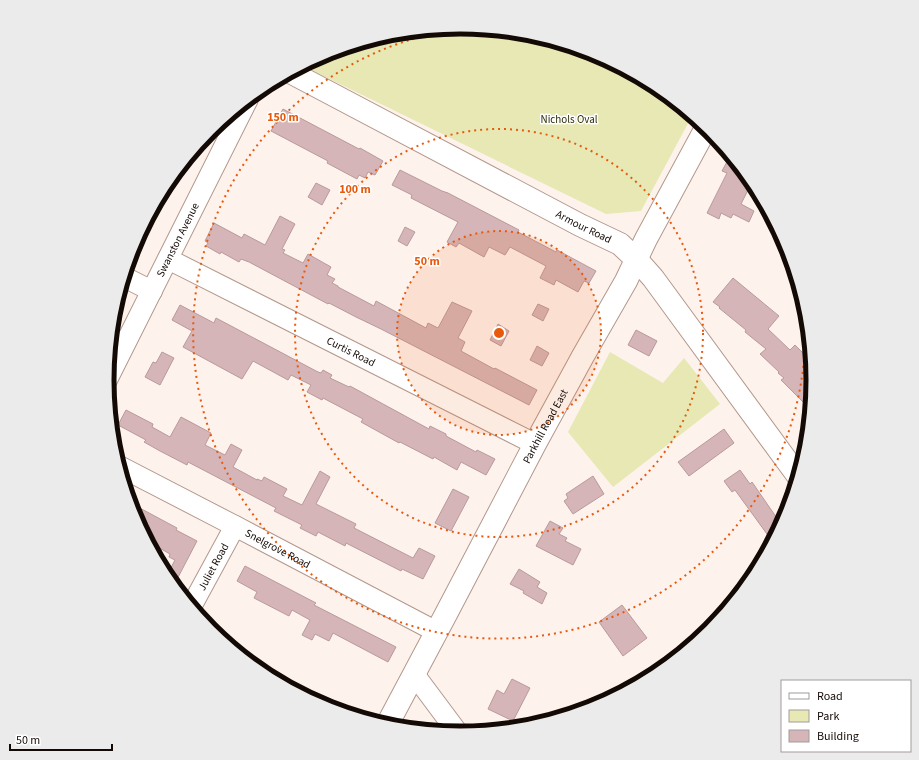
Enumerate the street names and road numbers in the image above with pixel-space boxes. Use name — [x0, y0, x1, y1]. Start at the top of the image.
street label: Swanston Avenue — [153, 200, 203, 280]
street label: Armour Road — [553, 207, 614, 247]
street label: Curtis Road — [324, 333, 378, 370]
street label: Parkhill Road East — [519, 386, 572, 466]
street label: Snelgrove Road — [242, 526, 313, 572]
street label: Juliet Road — [194, 541, 232, 593]

